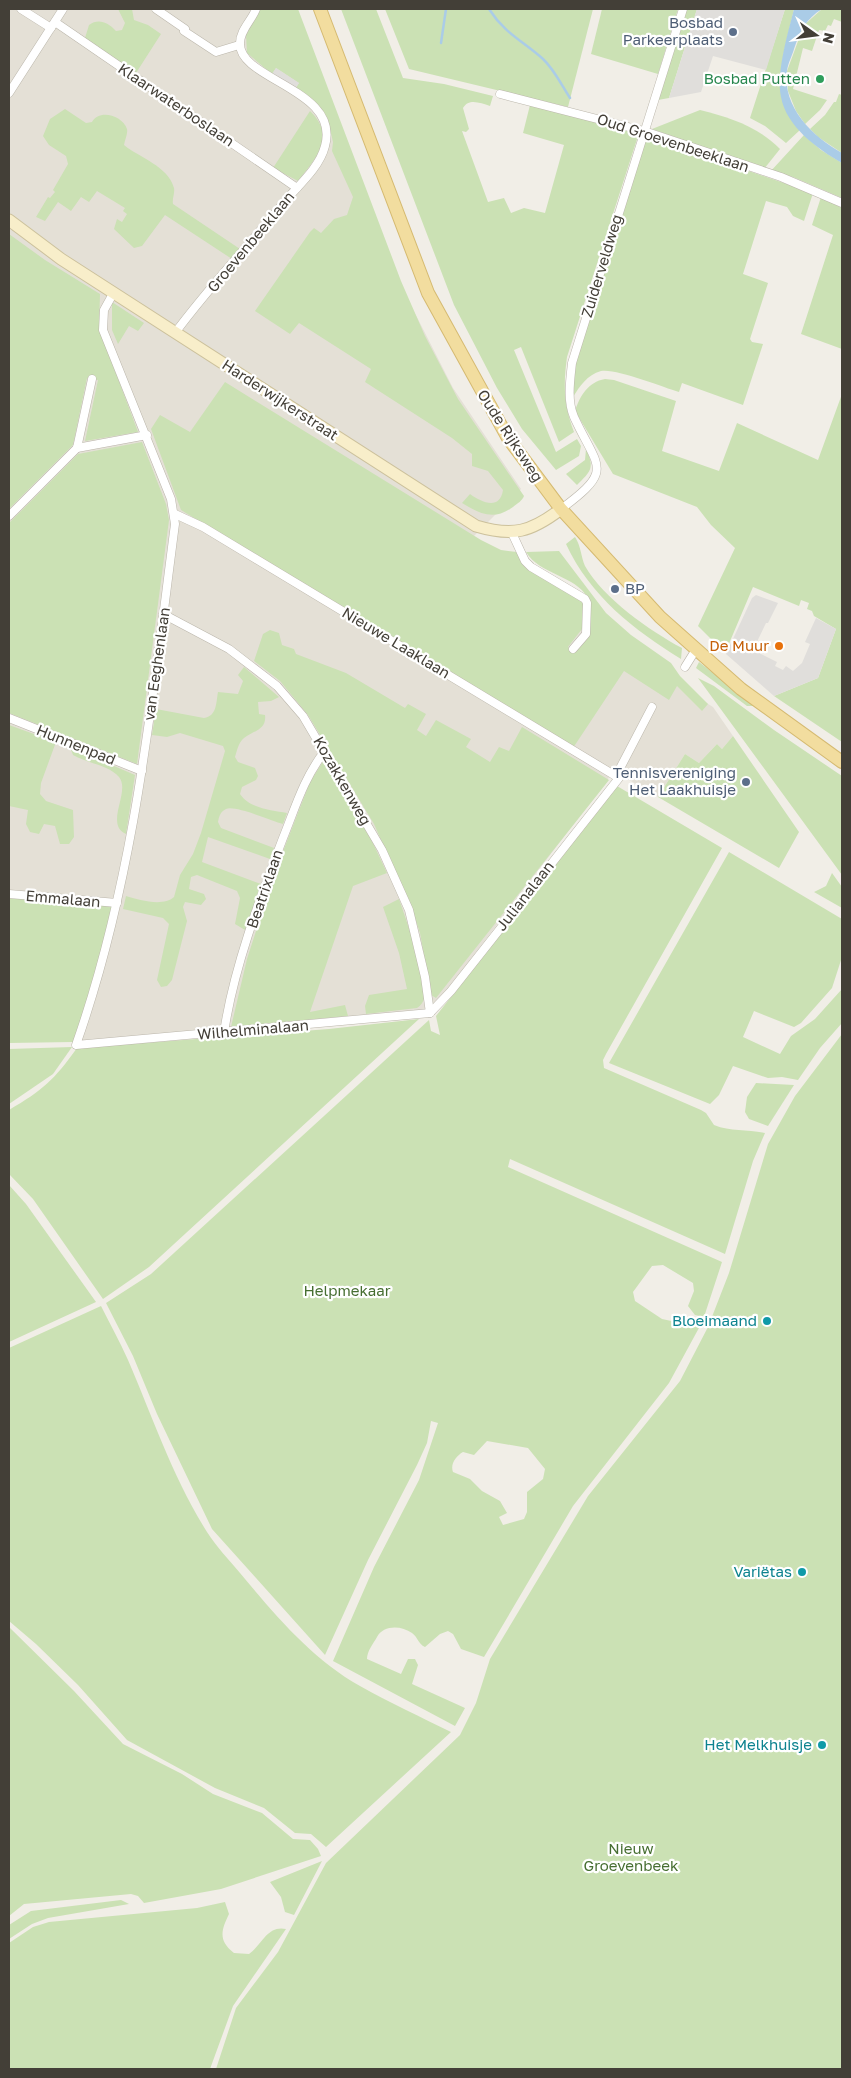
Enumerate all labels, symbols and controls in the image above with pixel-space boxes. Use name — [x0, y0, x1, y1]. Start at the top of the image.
north arrow — [791, 10, 841, 60]
place label: Bosbad Parkeerplaats — [623, 13, 723, 48]
marker: Bosbad Parkeerplaats — [727, 26, 739, 38]
text: N — [820, 31, 839, 45]
street label: Klaarwaterboslaan — [115, 59, 238, 150]
place label: Bosbad Putten — [704, 69, 810, 87]
marker: Bosbad Putten — [814, 73, 826, 85]
street label: Oud Groevenbeeklaan — [595, 109, 752, 175]
street label: Groevenbeeklaan — [203, 187, 298, 295]
street label: Zuiderveldweg — [577, 212, 625, 319]
street label: Harderwijkerstraat — [219, 355, 342, 443]
street label: Oude Rijksweg — [474, 386, 547, 485]
place label: BP — [625, 579, 645, 597]
marker: BP — [609, 583, 621, 595]
street label: Nieuwe Laaklaan — [339, 603, 454, 681]
street label: van Eeghenlaan — [139, 606, 173, 722]
place label: De Muur — [709, 636, 769, 654]
marker: De Muur — [773, 640, 785, 652]
street label: Hunnenpad — [34, 720, 119, 768]
street label: Kozakkenweg — [310, 733, 376, 828]
place label: Tennisvereniging Het Laakhuisje — [613, 763, 736, 798]
marker: Tennisvereniging Het Laakhuisje — [740, 776, 752, 788]
street label: Beatrixlaan — [242, 847, 286, 930]
street label: Julianalaan — [491, 857, 557, 934]
street label: Emmalaan — [25, 886, 101, 910]
street label: Wilhelminalaan — [196, 1015, 309, 1043]
park label: Helpmekaar — [303, 1281, 391, 1299]
place label: Bloeimaand — [672, 1311, 757, 1329]
marker: Bloeimaand — [761, 1315, 773, 1327]
place label: Variëtas — [733, 1562, 792, 1580]
marker: Variëtas — [796, 1566, 808, 1578]
place label: Het Melkhuisje — [704, 1735, 812, 1753]
marker: Het Melkhuisje — [816, 1739, 828, 1751]
park label: Nieuw Groevenbeek — [584, 1839, 679, 1874]

